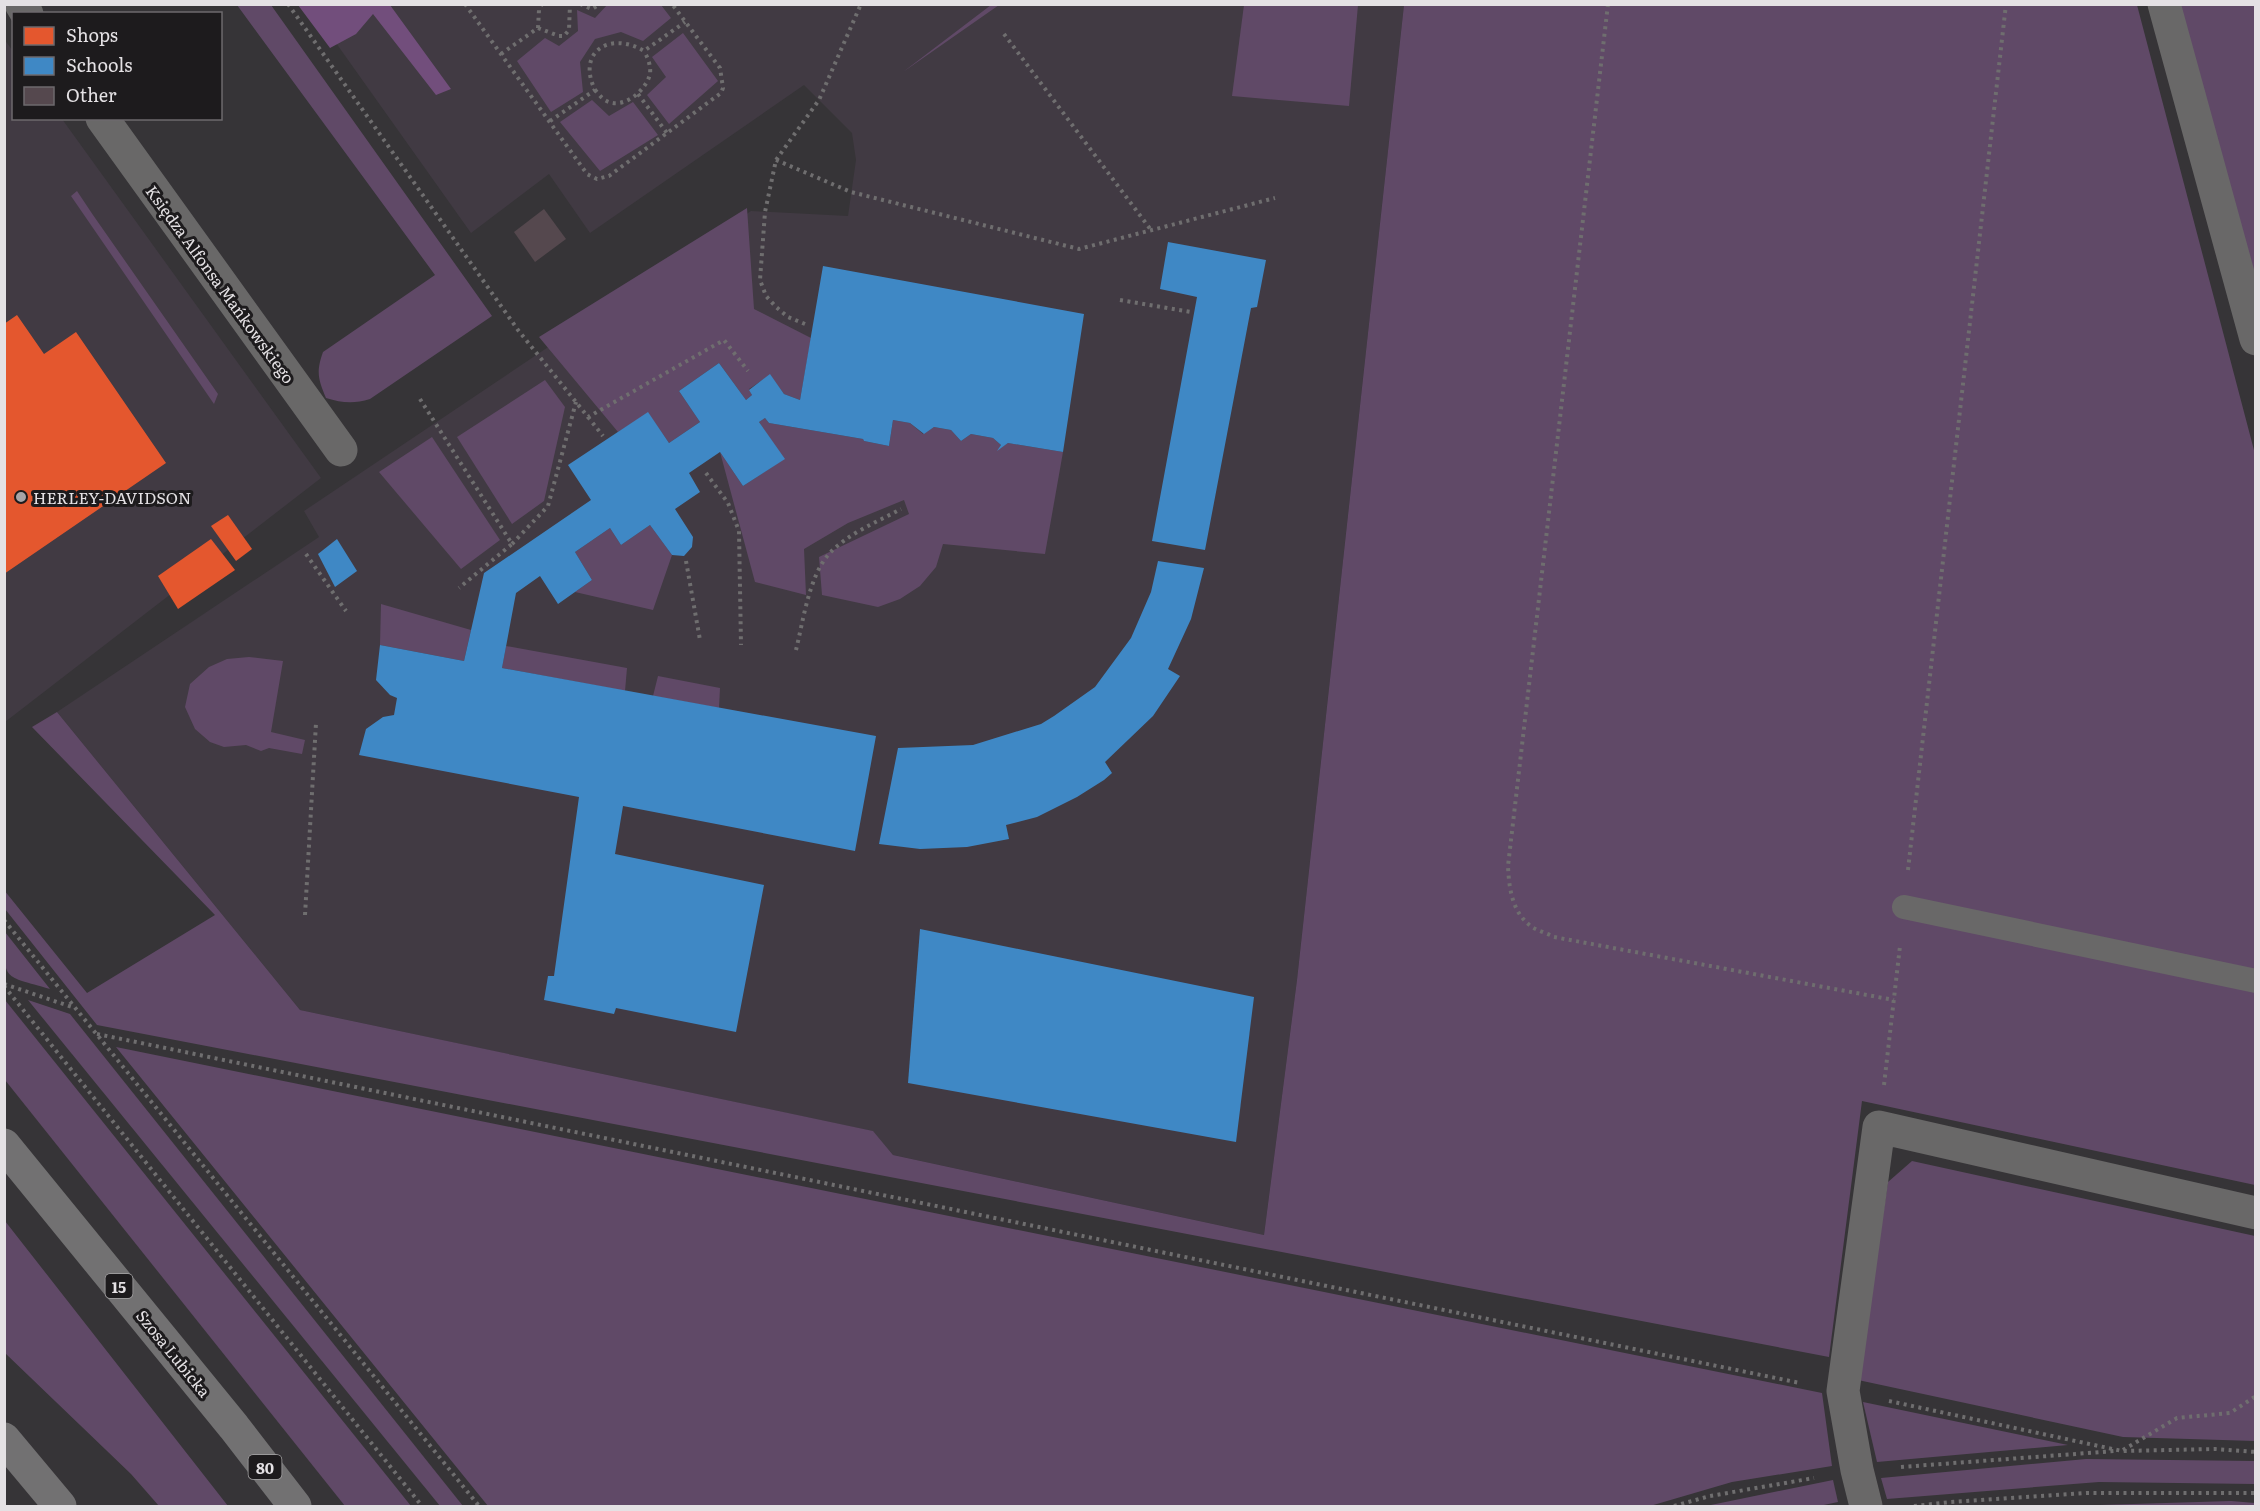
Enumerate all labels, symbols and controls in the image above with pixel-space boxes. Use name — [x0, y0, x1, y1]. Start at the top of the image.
legend — [12, 12, 222, 120]
text: Shops — [66, 21, 118, 48]
text: Schools — [66, 51, 132, 78]
text: Other — [66, 81, 117, 108]
street label: Księdza Alfonsa Mańkowskiego — [141, 180, 301, 388]
place label: HERLEY-DAVIDSON — [33, 485, 191, 509]
marker: HERLEY-DAVIDSON — [14, 490, 28, 504]
road number: 15 — [106, 1274, 132, 1298]
street label: Szosa Lubicka — [131, 1304, 217, 1402]
road number: 80 — [248, 1455, 282, 1479]

